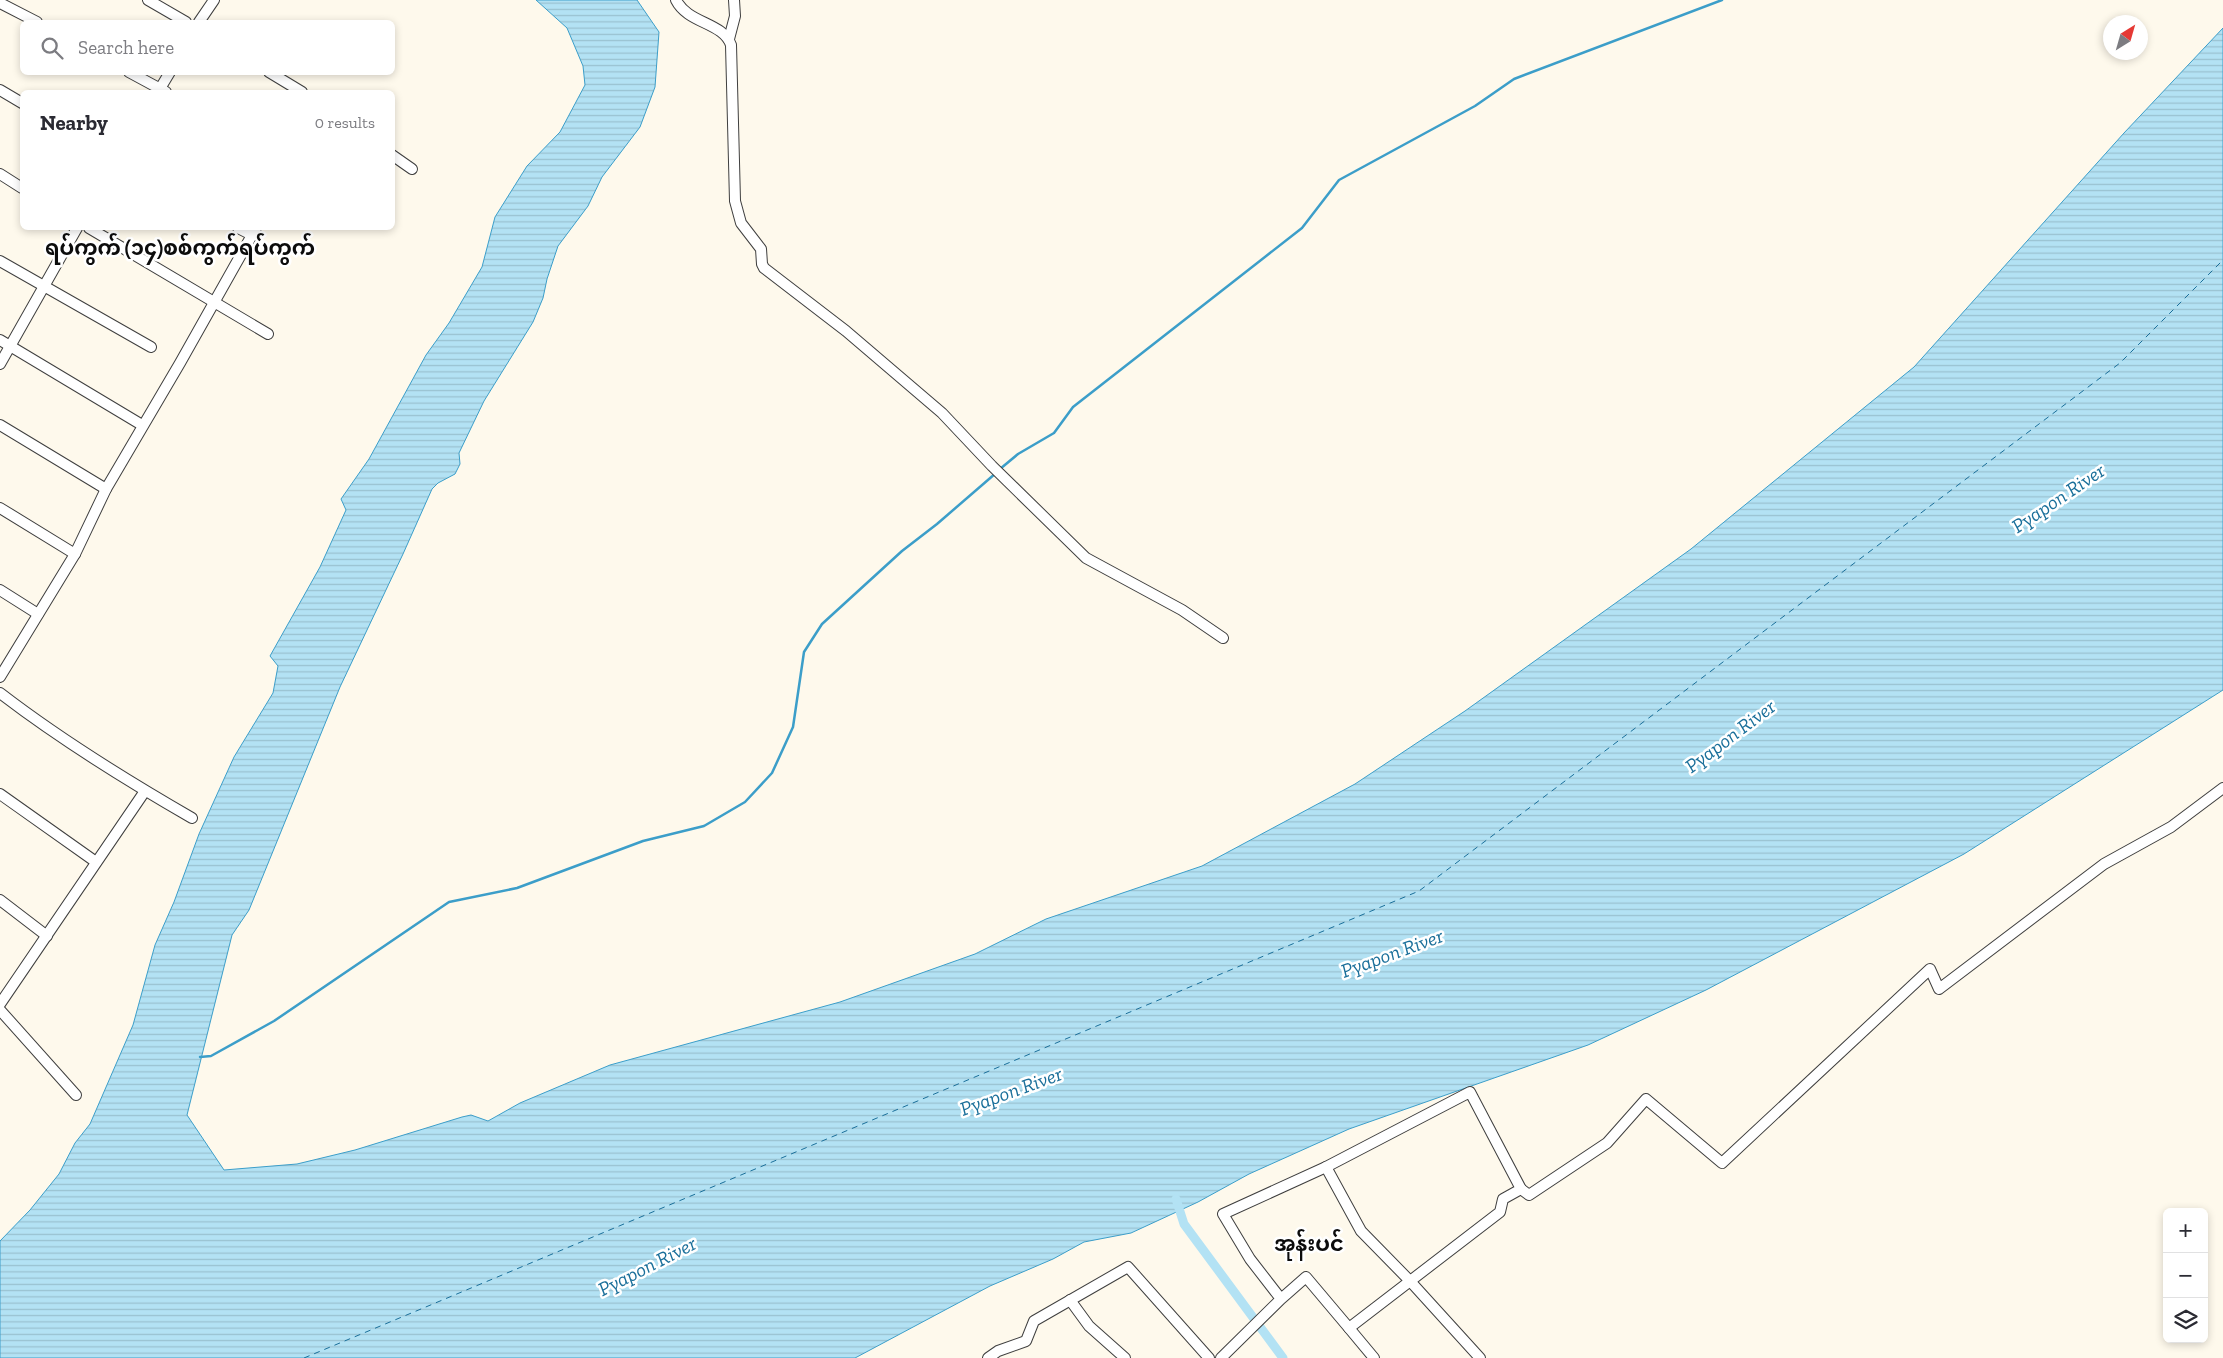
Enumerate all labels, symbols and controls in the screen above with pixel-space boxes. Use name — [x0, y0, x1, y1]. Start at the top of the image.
north arrow — [2103, 15, 2148, 60]
search box — [20, 20, 395, 75]
icon: search — [38, 34, 66, 62]
text: Search here — [78, 36, 174, 59]
text: Nearby — [40, 110, 108, 135]
text: 0 results — [315, 113, 375, 132]
district label: ရပ်ကွက် (၁၄)စစ်ကွက်ရပ်ကွက် — [45, 232, 315, 265]
water label: Pyapon River — [2007, 458, 2109, 538]
water label: Pyapon River — [1680, 694, 1780, 778]
water label: Pyapon River — [1338, 923, 1447, 983]
water label: Pyapon River — [957, 1061, 1066, 1121]
map controls — [2163, 1208, 2208, 1343]
button: + — [2163, 1208, 2208, 1253]
district label: အုန်းပင် — [1274, 1228, 1344, 1261]
water label: Pyapon River — [594, 1231, 700, 1301]
button: − — [2163, 1253, 2208, 1298]
button: layers — [2163, 1298, 2208, 1343]

